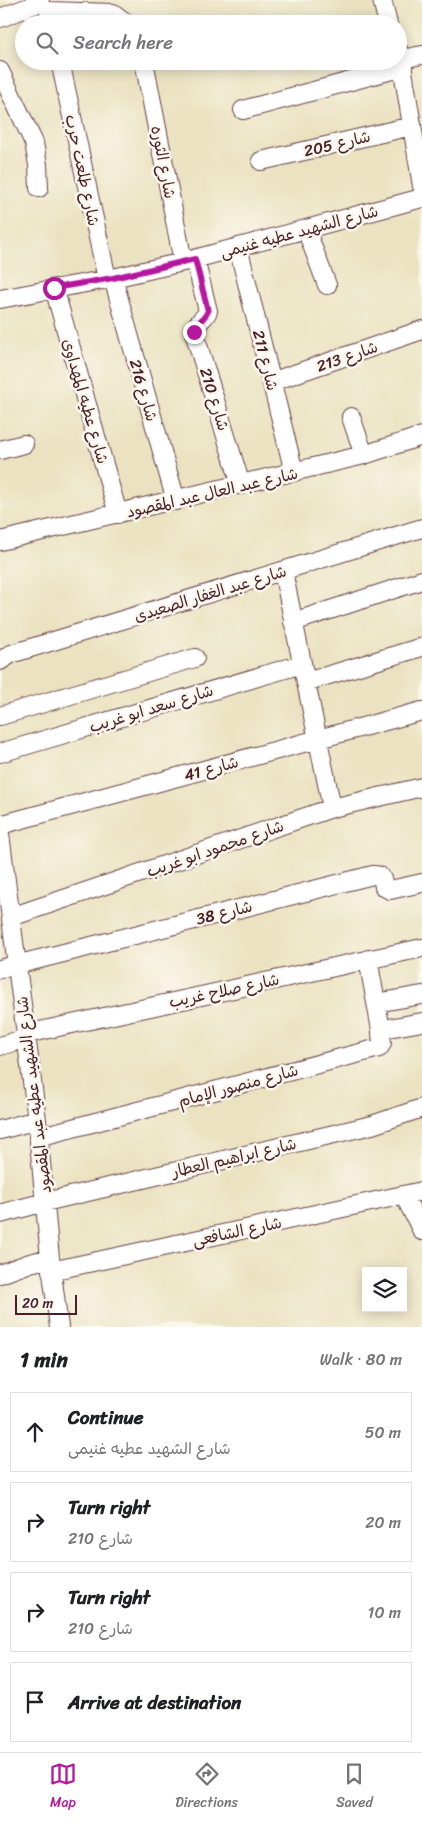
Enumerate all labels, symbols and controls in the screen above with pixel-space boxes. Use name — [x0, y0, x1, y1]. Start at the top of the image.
search box — [15, 15, 407, 70]
text: Search here — [73, 26, 173, 59]
icon: search — [33, 29, 61, 57]
street label: شارع طلعت حرب — [57, 112, 108, 229]
street label: شارع 205 — [301, 122, 373, 165]
street label: شارع الثوره — [142, 123, 185, 201]
street label: شارع الشهيد عطيه غنيمى — [217, 196, 381, 267]
route start — [43, 277, 66, 300]
route end — [183, 321, 206, 344]
street label: شارع 211 — [244, 327, 287, 394]
street label: شارع 213 — [312, 332, 382, 381]
street label: شارع عطيه المهداوى — [54, 335, 117, 467]
street label: شارع 216 — [121, 355, 166, 425]
street label: شارع 210 — [191, 364, 238, 434]
street label: شارع عبد العال عبد المقصود — [123, 459, 301, 526]
street label: شارع عبد الغفار الصعيدى — [130, 556, 290, 631]
street label: شارع سعد ابو غريب — [85, 676, 217, 741]
street label: شارع 41 — [180, 747, 242, 790]
street label: شارع محمود ابو غريب — [142, 811, 288, 886]
street label: شارع 38 — [193, 891, 255, 933]
street label: شارع صلاح غريب — [166, 965, 282, 1016]
street label: شارع الشهيد عطيه عبد المقصود — [7, 995, 60, 1195]
street label: شارع منصور الإمام — [175, 1055, 302, 1115]
street label: شارع ابراهيم العطار — [167, 1129, 299, 1186]
street label: شارع الشافعى — [190, 1208, 285, 1255]
map controls — [362, 1267, 407, 1312]
button: layers — [362, 1267, 407, 1312]
text: 20 m — [22, 1291, 53, 1316]
scale bar — [15, 1292, 78, 1315]
text: 1 min — [20, 1341, 68, 1379]
text: Walk · 80 m — [320, 1345, 402, 1374]
text: Continue — [68, 1401, 144, 1434]
icon: ahead — [21, 1418, 49, 1446]
text: 50 m — [365, 1418, 401, 1447]
text: شارع الشهيد عطيه غنيمى — [68, 1434, 231, 1463]
text: Turn right — [68, 1491, 150, 1524]
icon: right — [21, 1508, 49, 1536]
text: 20 m — [365, 1508, 401, 1537]
text: شارع 210 — [68, 1524, 133, 1553]
text: Turn right — [68, 1581, 150, 1614]
icon: right — [21, 1598, 49, 1626]
text: 10 m — [368, 1598, 401, 1627]
text: شارع 210 — [68, 1614, 133, 1643]
text: Arrive at destination — [68, 1686, 241, 1719]
icon: arrive — [21, 1688, 49, 1716]
tab: Map — [49, 1760, 77, 1815]
tab: Directions — [175, 1760, 238, 1815]
tab: Saved — [336, 1760, 373, 1815]

